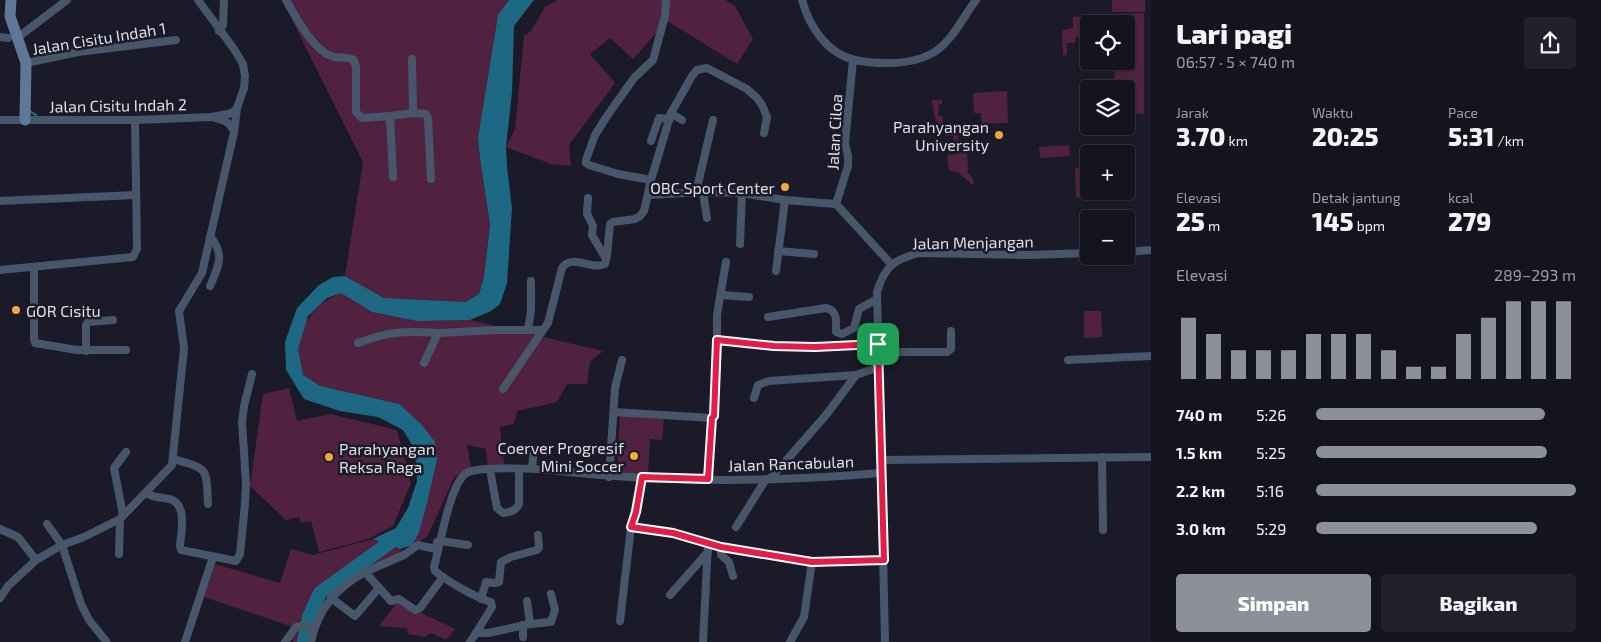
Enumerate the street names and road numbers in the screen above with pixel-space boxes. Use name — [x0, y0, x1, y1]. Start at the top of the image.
street label: Jalan Cisitu Indah 1 — [31, 18, 167, 58]
street label: Jalan Ciloa — [823, 93, 845, 171]
street label: Jalan Cisitu Indah 2 — [49, 94, 187, 116]
street label: Jalan Menjangan — [912, 231, 1034, 254]
street label: Jalan Rancabulan — [728, 451, 854, 475]

